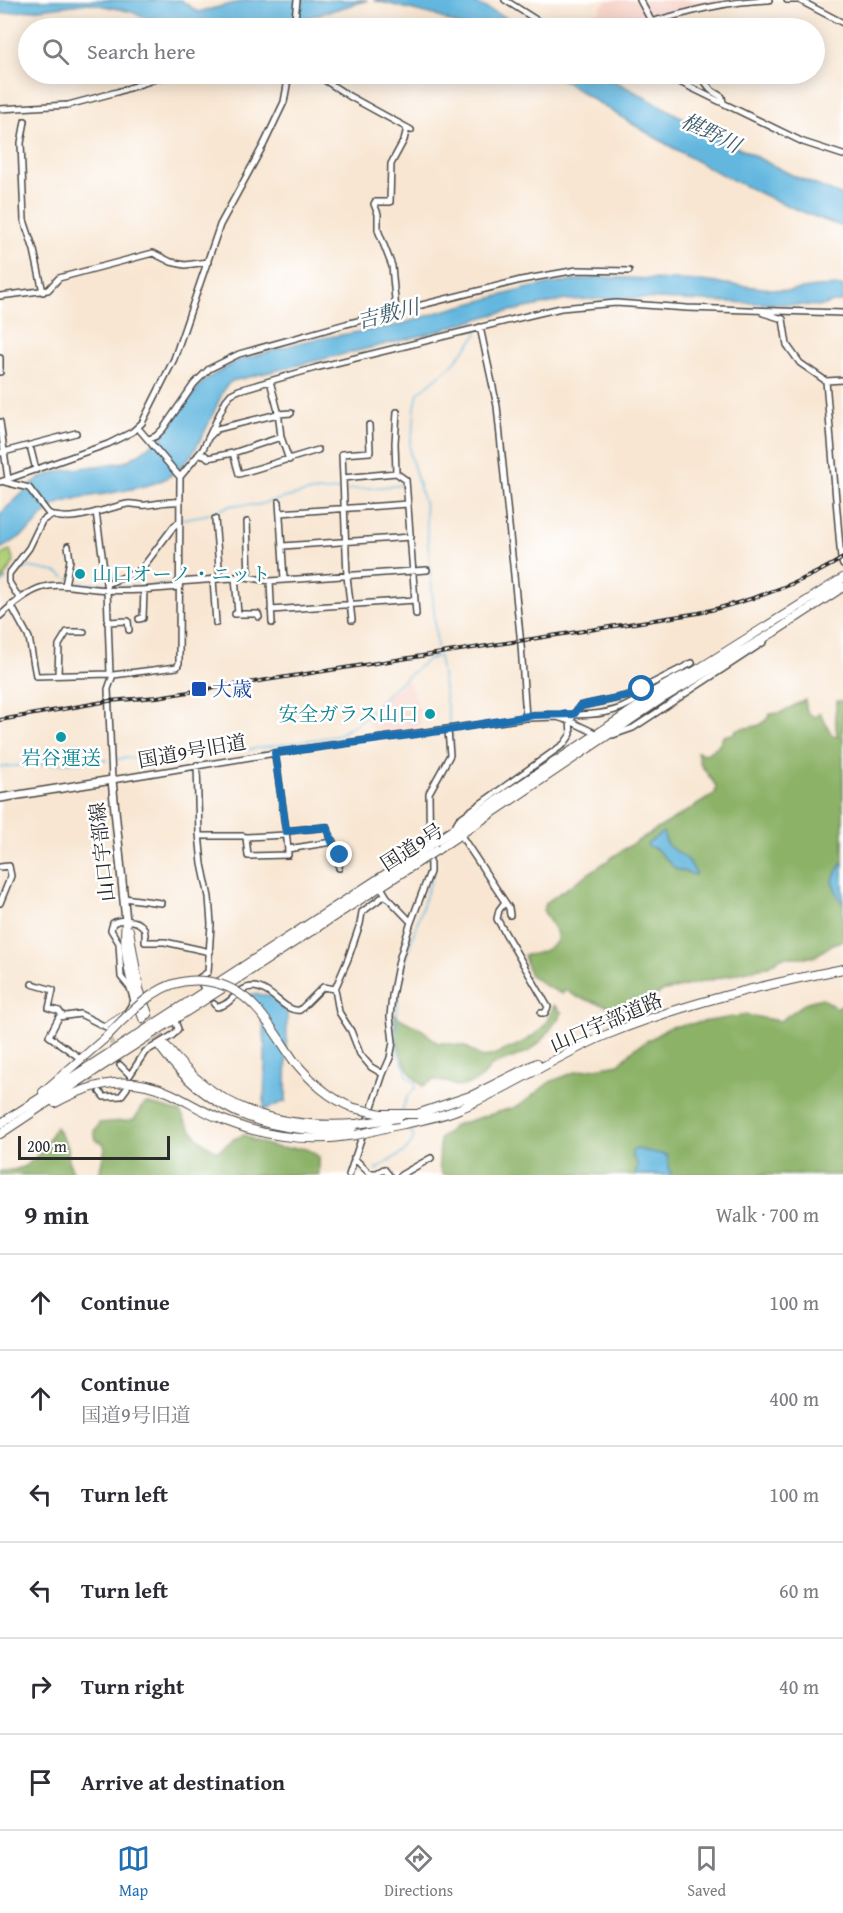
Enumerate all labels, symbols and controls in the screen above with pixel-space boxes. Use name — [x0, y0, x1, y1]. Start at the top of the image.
search box — [18, 18, 825, 84]
icon: search — [39, 35, 72, 68]
text: Search here — [87, 35, 196, 67]
water label: 椹野川 — [676, 105, 748, 161]
water label: 吉敷川 — [354, 290, 424, 336]
place label: 山口オーノ・ニット — [92, 559, 271, 588]
marker: 山口オーノ・ニット — [73, 567, 87, 581]
place label: 大歳 — [212, 674, 252, 703]
route start — [628, 675, 654, 701]
marker: 大歳 — [190, 680, 208, 698]
place label: 安全ガラス山口 — [279, 699, 418, 728]
marker: 安全ガラス山口 — [423, 707, 437, 721]
street label: 国道9号旧道 — [135, 727, 248, 774]
marker: 岩谷運送 — [54, 730, 68, 744]
place label: 岩谷運送 — [21, 743, 101, 772]
street label: 山口宇部線 — [82, 801, 121, 903]
street label: 国道9号 — [375, 815, 449, 878]
route end — [326, 841, 352, 867]
street label: 山口宇部道路 — [545, 985, 667, 1058]
scale bar — [18, 1133, 170, 1160]
text: 200 m — [27, 1134, 67, 1158]
text: 9 min — [24, 1195, 89, 1234]
text: Walk · 700 m — [716, 1200, 819, 1229]
icon: ahead — [24, 1286, 57, 1319]
text: Continue — [81, 1286, 170, 1318]
text: 100 m — [769, 1288, 819, 1317]
text: Continue — [81, 1367, 170, 1399]
icon: ahead — [24, 1382, 57, 1415]
text: 400 m — [769, 1384, 819, 1413]
text: 国道9号旧道 — [81, 1400, 191, 1429]
icon: left — [24, 1478, 57, 1511]
text: Turn left — [81, 1478, 168, 1510]
text: 100 m — [769, 1480, 819, 1509]
icon: left — [24, 1574, 57, 1607]
text: Turn left — [81, 1574, 168, 1606]
text: 60 m — [779, 1576, 819, 1605]
icon: right — [24, 1670, 57, 1703]
text: Turn right — [81, 1670, 184, 1702]
text: 40 m — [779, 1672, 819, 1701]
icon: arrive — [24, 1766, 57, 1799]
text: Arrive at destination — [81, 1766, 285, 1798]
tab: Map — [117, 1842, 150, 1902]
tab: Directions — [384, 1842, 453, 1902]
tab: Saved — [687, 1842, 726, 1902]

